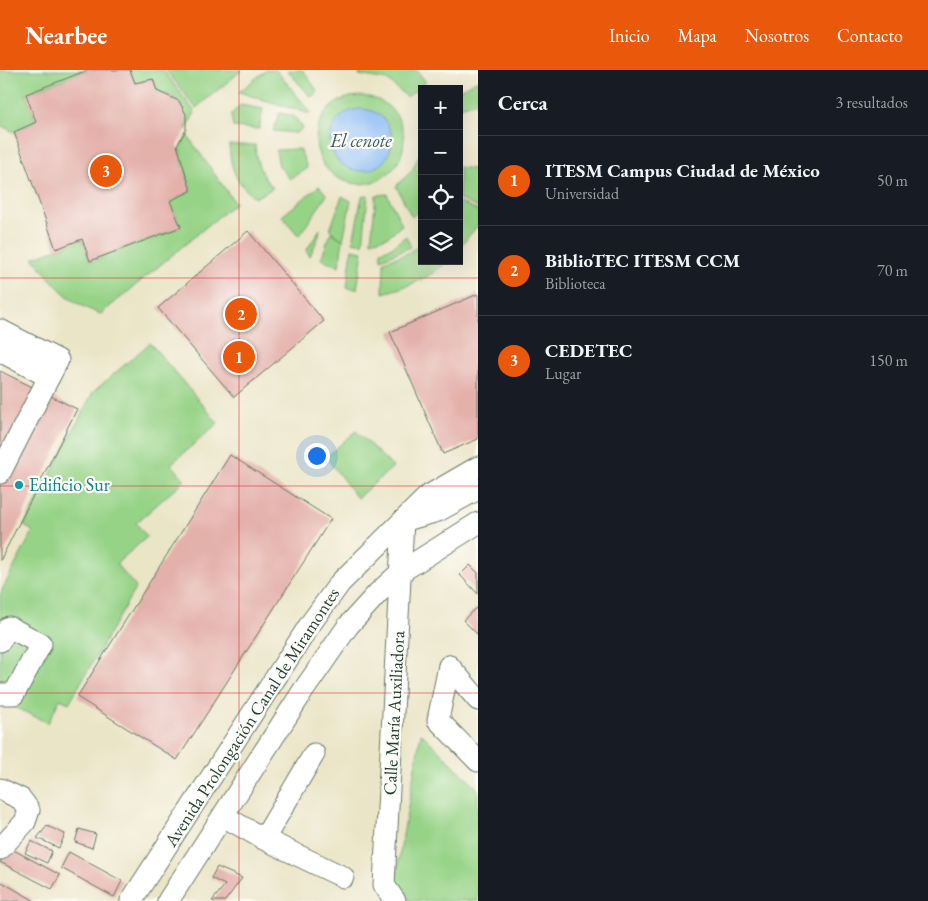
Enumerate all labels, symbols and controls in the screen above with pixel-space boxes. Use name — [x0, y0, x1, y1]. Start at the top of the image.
text: Nearbee — [25, 20, 107, 51]
text: Inicio — [609, 24, 650, 47]
text: Mapa — [678, 24, 717, 47]
text: Nosotros — [745, 24, 809, 47]
text: Contacto — [837, 24, 903, 47]
map controls — [418, 85, 463, 265]
button: + — [418, 85, 463, 130]
text: Cerca — [498, 89, 548, 116]
text: 3 resultados — [836, 92, 908, 113]
water label: El cenote — [329, 128, 392, 153]
button: − — [418, 130, 463, 175]
pin: 3 — [90, 152, 122, 190]
text: ITESM Campus Ciudad de México — [545, 158, 820, 183]
text: 1 — [510, 170, 518, 191]
text: 50 m — [877, 170, 908, 191]
button: locate — [418, 175, 463, 220]
text: Universidad — [545, 183, 619, 204]
button: layers — [418, 220, 463, 265]
text: BiblioTEC ITESM CCM — [545, 248, 740, 273]
text: 2 — [510, 260, 518, 281]
text: 70 m — [877, 260, 908, 281]
text: Biblioteca — [545, 273, 606, 294]
pin: 2 — [225, 295, 257, 333]
pin: 1 — [223, 338, 255, 376]
text: CEDETEC — [545, 338, 632, 363]
text: 3 — [510, 350, 518, 371]
text: 150 m — [869, 350, 908, 371]
text: Lugar — [545, 363, 581, 384]
your location — [304, 443, 330, 469]
place label: Edificio Sur — [29, 473, 110, 496]
marker: Edificio Sur — [13, 479, 25, 491]
street label: Avenida Prolongación Canal de Miramontes — [158, 583, 344, 852]
street label: Calle María Auxiliadora — [378, 629, 409, 796]

